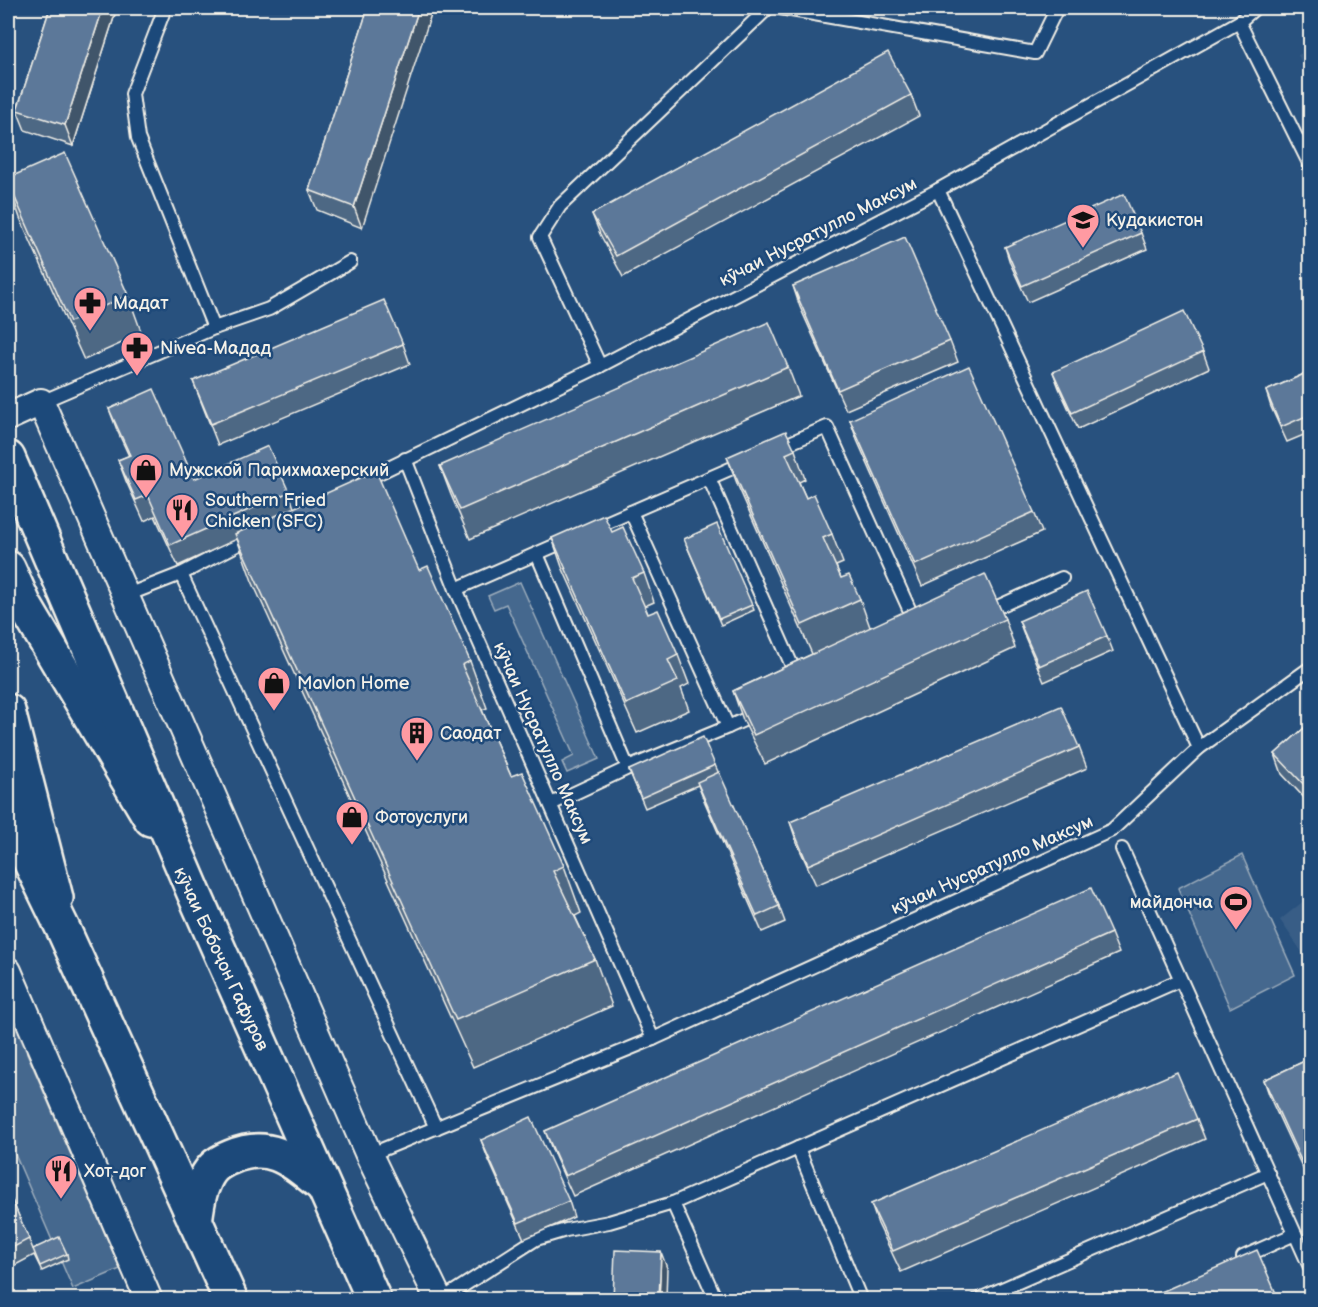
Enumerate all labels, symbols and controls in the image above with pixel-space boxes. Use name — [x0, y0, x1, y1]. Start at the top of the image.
street label: кӯчаи Нусратулло Максум — [716, 173, 920, 291]
school or university icon: Кудакистон — [1065, 202, 1101, 249]
place label: Кудакистон — [1106, 210, 1204, 231]
pharmacy icon: Мадат — [72, 285, 108, 332]
place label: Мадат — [113, 293, 169, 314]
pharmacy icon: Nivea-Мадад — [119, 330, 155, 377]
place label: Nivea-Мадад — [160, 338, 271, 359]
shop icon: Мужской Парихмахерский — [128, 452, 164, 499]
place label: Мужской Парихмахерский — [169, 460, 389, 481]
place label: Southern Fried Chicken (SFC) — [205, 490, 326, 532]
restaurant icon: Southern Fried Chicken (SFC) — [164, 492, 200, 539]
street label: кӯчаи Нусратулло Максум — [489, 639, 597, 847]
shop icon: Mavlon Home — [256, 665, 292, 712]
place label: Mavlon Home — [297, 673, 410, 694]
building icon: Саодат — [399, 715, 435, 762]
place label: Саодат — [440, 723, 502, 744]
shop icon: Фотоуслуги — [334, 799, 370, 846]
place label: Фотоуслуги — [375, 807, 468, 828]
street label: кӯчаи Нусратулло Максум — [888, 811, 1096, 919]
street label: кӯчаи Бобоҷон Гафуров — [169, 864, 273, 1055]
sports icon: майдонча — [1218, 884, 1254, 931]
place label: майдонча — [1130, 892, 1213, 913]
restaurant icon: Хот-дог — [43, 1153, 79, 1200]
place label: Хот-дог — [84, 1161, 146, 1182]

